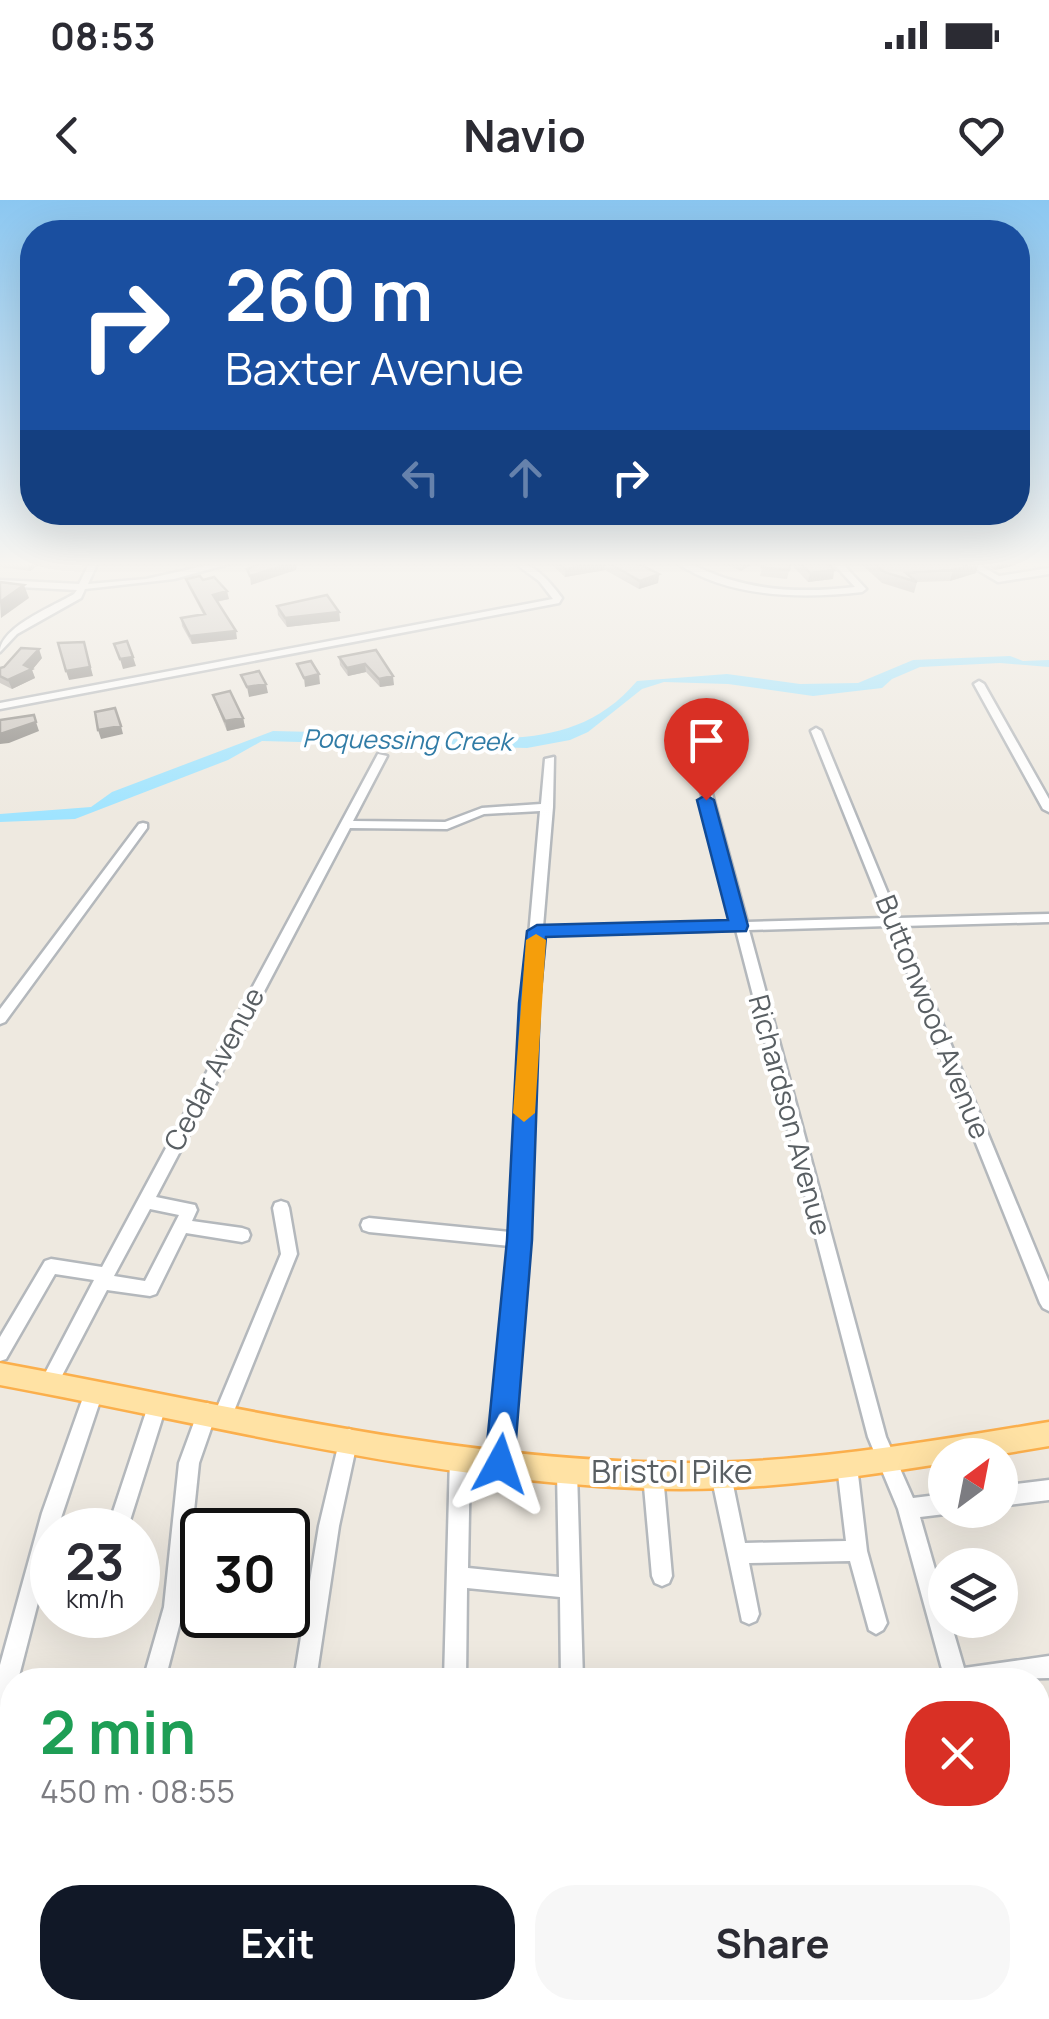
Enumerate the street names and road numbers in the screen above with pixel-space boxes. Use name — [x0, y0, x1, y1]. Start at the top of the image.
street label: Buttonwood Avenue — [868, 889, 1000, 1144]
street label: Cedar Avenue — [154, 980, 272, 1157]
street label: Richardson Avenue — [741, 990, 841, 1239]
street label: Bristol Pike — [591, 1449, 753, 1493]

